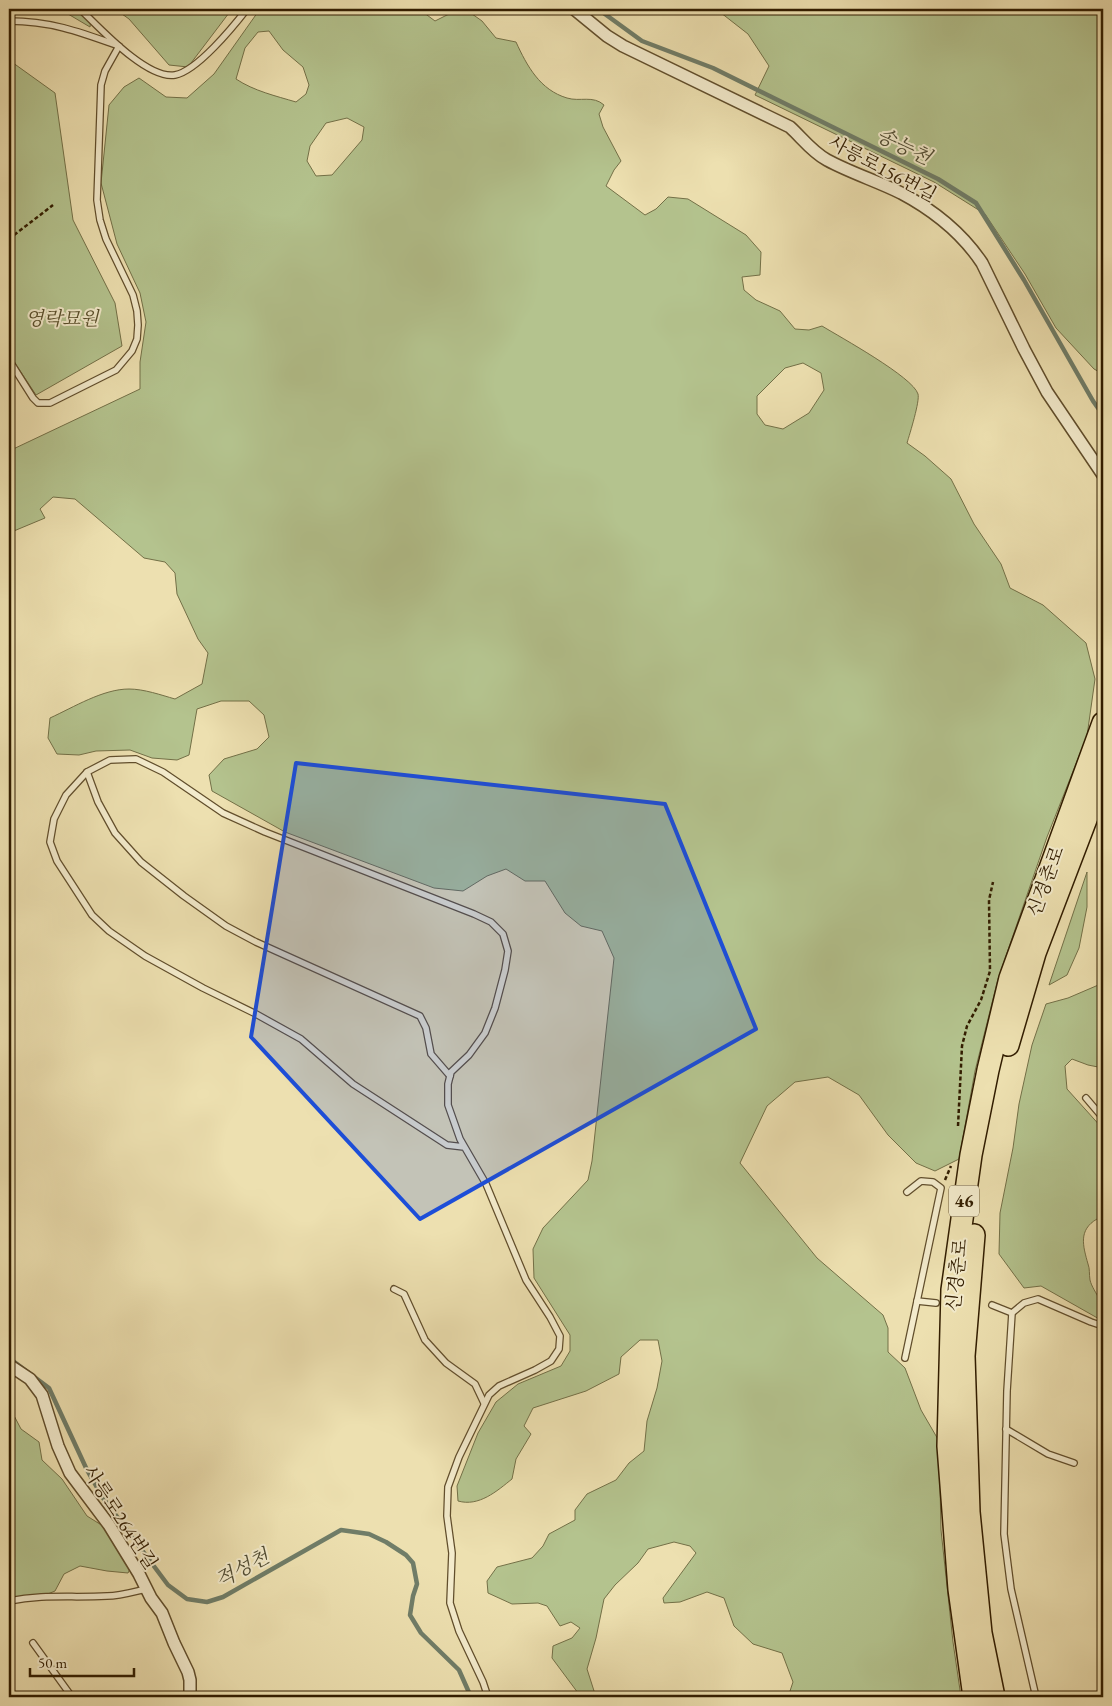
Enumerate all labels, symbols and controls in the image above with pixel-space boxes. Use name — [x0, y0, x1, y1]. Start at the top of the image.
water label: 송능천 — [872, 122, 937, 171]
street label: 사릉로156번길 — [824, 129, 941, 207]
park label: 영락묘원 — [25, 306, 100, 331]
street label: 신경춘로 — [1021, 842, 1070, 920]
road number: 46 — [949, 1186, 979, 1216]
street label: 신경춘로 — [940, 1237, 973, 1313]
street label: 사릉로264번길 — [78, 1461, 164, 1574]
water label: 적성천 — [210, 1542, 275, 1593]
scale bar — [30, 1646, 134, 1678]
text: 50 m — [38, 1653, 67, 1672]

